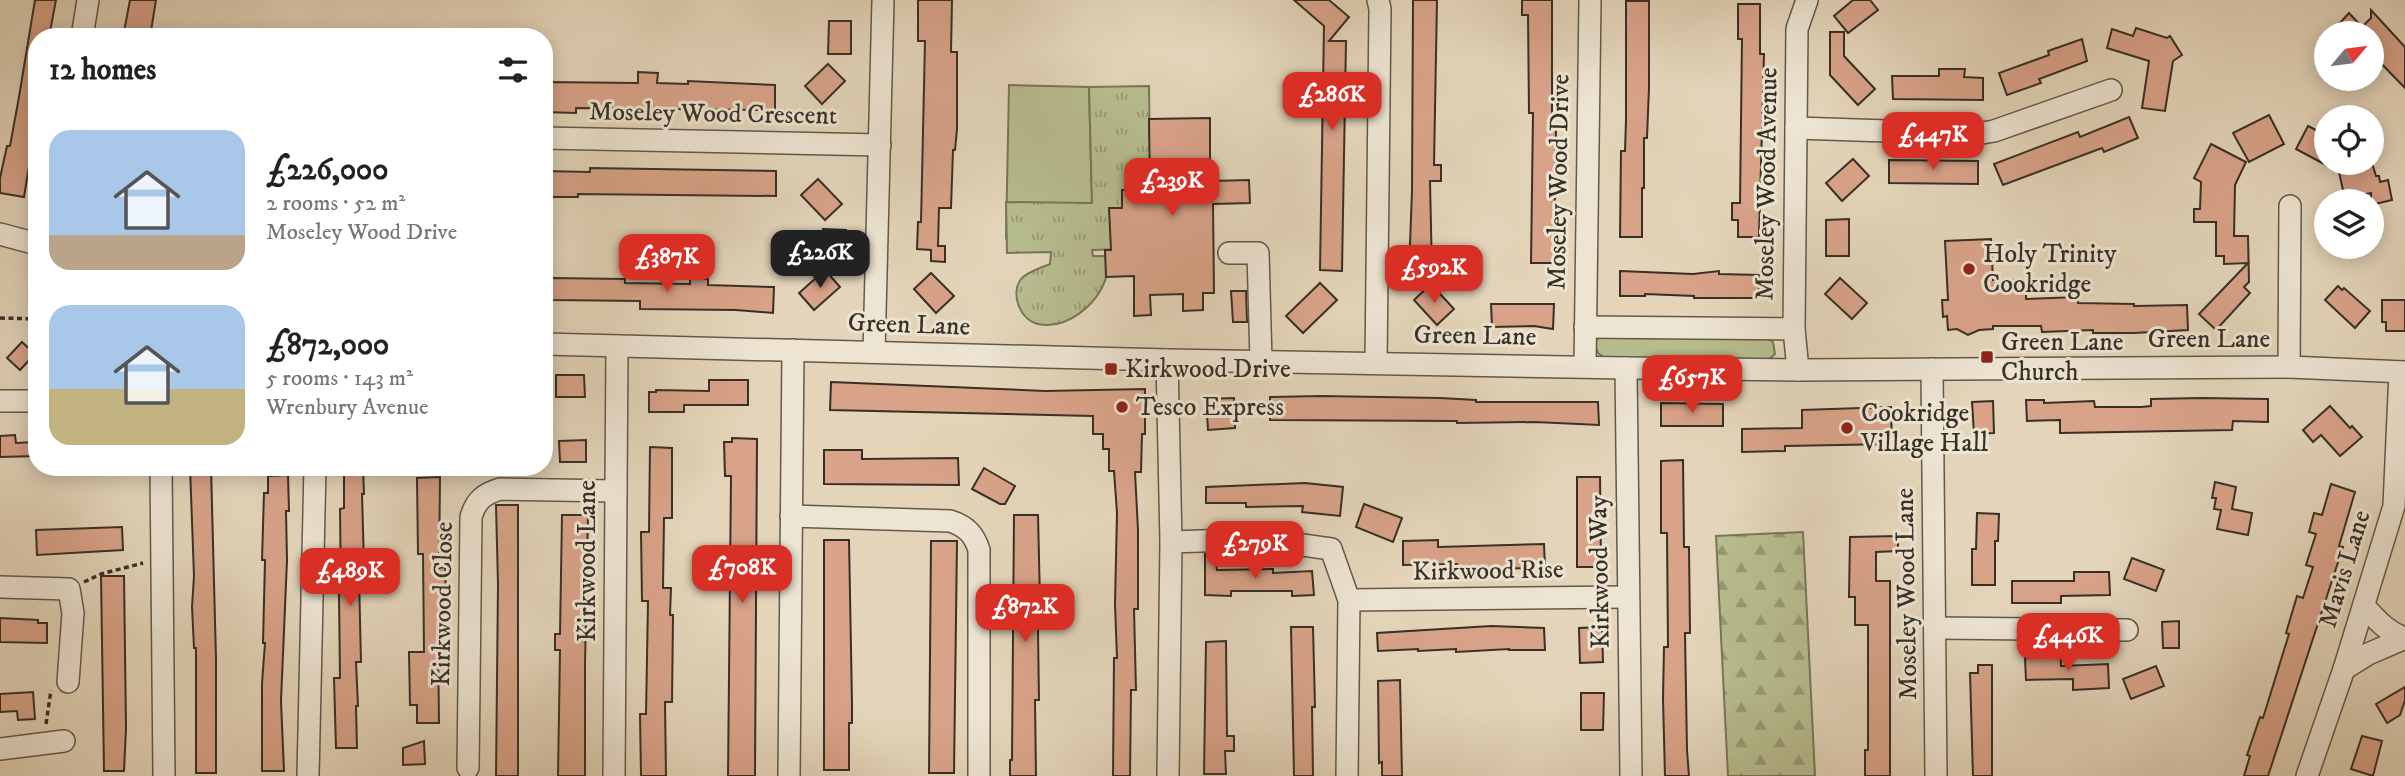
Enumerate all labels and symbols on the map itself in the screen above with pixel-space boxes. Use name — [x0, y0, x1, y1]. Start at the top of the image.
north arrow — [2314, 21, 2384, 91]
street label: Moseley Wood Avenue — [1748, 67, 1786, 301]
pin: £286K — [1283, 72, 1381, 132]
street label: Moseley Wood Drive — [1541, 74, 1577, 290]
street label: Moseley Wood Crescent — [589, 95, 837, 133]
pin: £447K — [1884, 113, 1982, 172]
pin: £239K — [1123, 158, 1221, 218]
pin: £226K — [771, 230, 869, 290]
pin: £387K — [618, 234, 716, 294]
place label: Holy Trinity Cookridge — [1983, 238, 2117, 301]
pin: £592K — [1385, 246, 1483, 305]
marker: Holy Trinity Cookridge — [1961, 261, 1977, 277]
street label: Green Lane — [847, 306, 971, 344]
street label: Green Lane — [1413, 318, 1537, 354]
street label: Green Lane — [2148, 323, 2270, 356]
place label: Green Lane Church — [2001, 326, 2124, 389]
marker: Green Lane Church — [1979, 349, 1995, 365]
place label: Kirkwood Drive — [1125, 353, 1291, 386]
pin: £657K — [1643, 356, 1741, 415]
marker: Kirkwood Drive — [1103, 361, 1119, 377]
place label: Tesco Express — [1136, 391, 1284, 424]
place label: Cookridge Village Hall — [1860, 397, 1988, 460]
marker: Tesco Express — [1114, 399, 1130, 415]
marker: Cookridge Village Hall — [1839, 420, 1855, 436]
street label: Kirkwood Lane — [571, 480, 604, 642]
street label: Moseley Wood Lane — [1889, 488, 1925, 700]
street label: Kirkwood Way — [1582, 494, 1618, 649]
street label: Mavis Lane — [2312, 506, 2378, 632]
street label: Kirkwood Close — [425, 521, 461, 687]
pin: £279K — [1206, 522, 1304, 581]
pin: £708K — [693, 546, 791, 605]
pin: £489K — [301, 548, 399, 608]
street label: Kirkwood Rise — [1412, 553, 1564, 589]
pin: £872K — [976, 584, 1074, 644]
pin: £446K — [2019, 614, 2117, 673]

